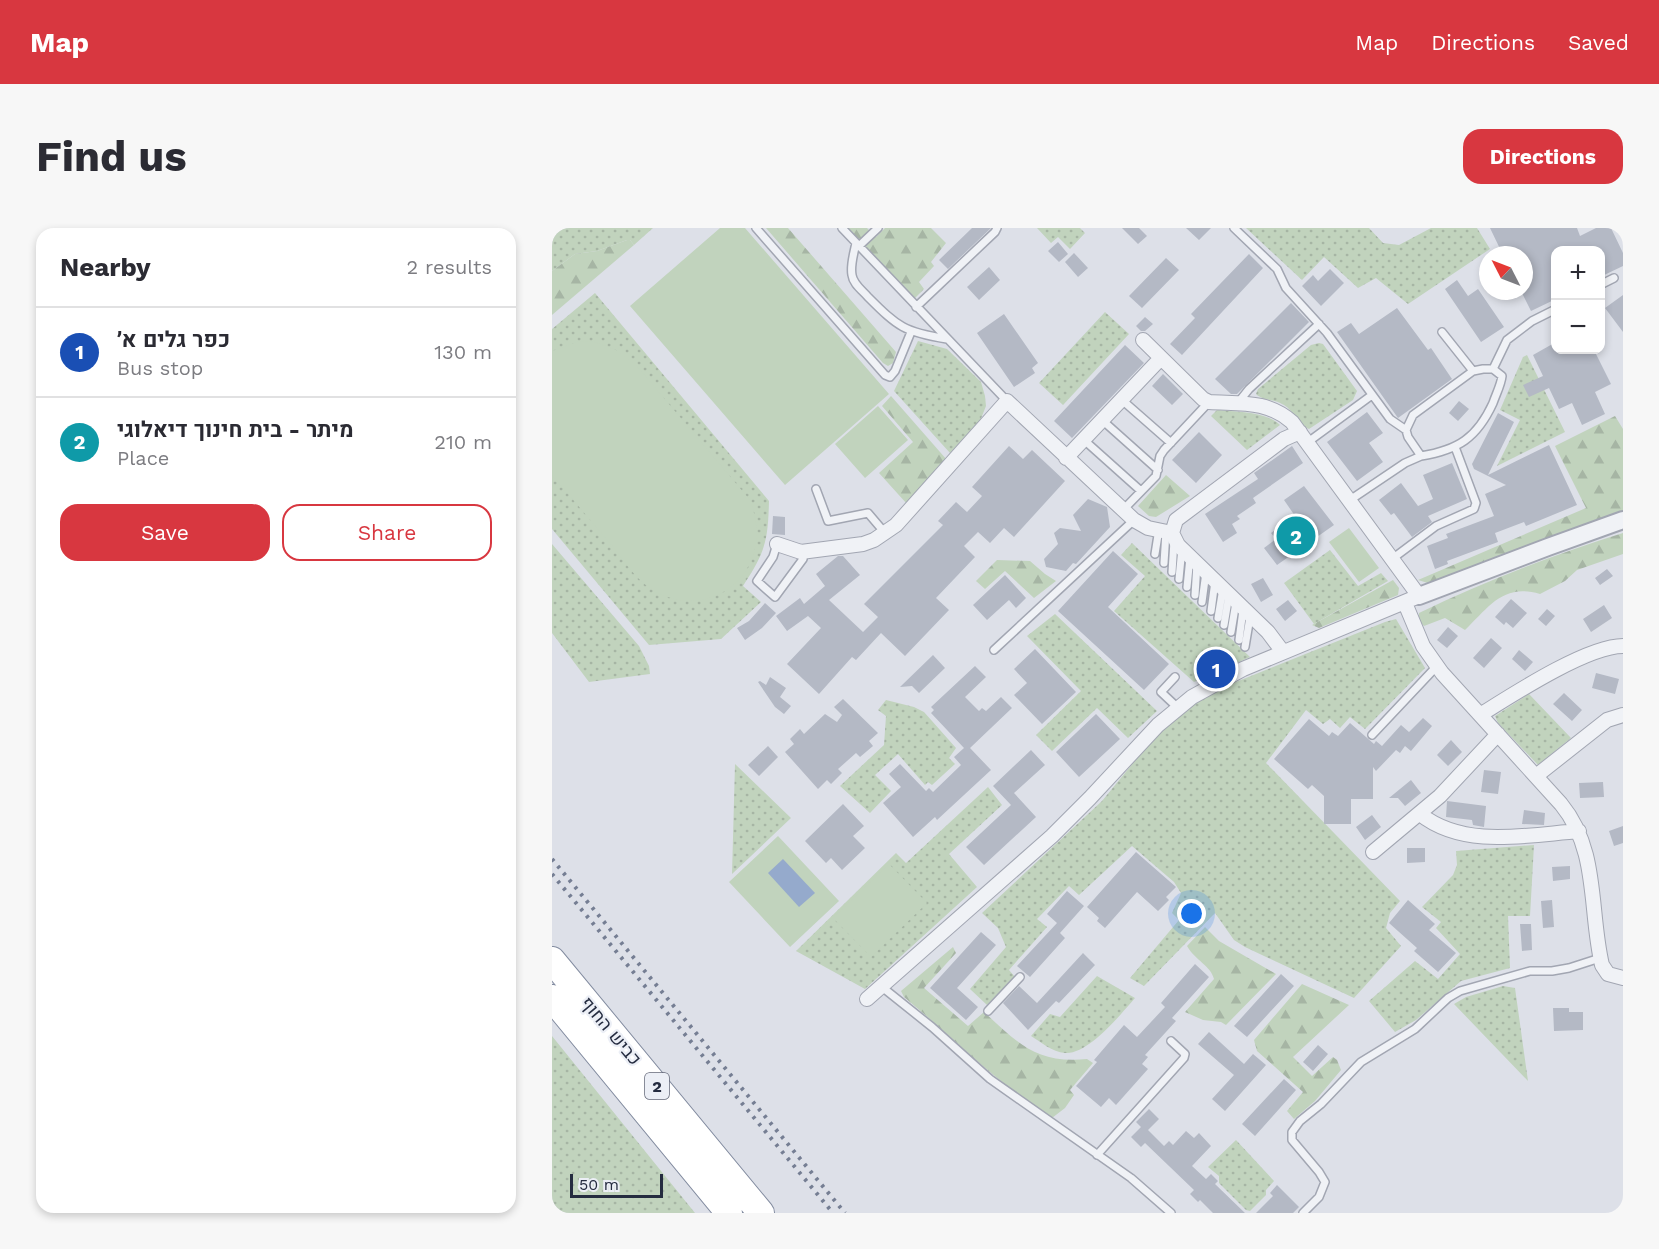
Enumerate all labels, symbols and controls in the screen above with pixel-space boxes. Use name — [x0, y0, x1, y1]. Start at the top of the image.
text: Map — [30, 26, 89, 59]
text: Map — [1355, 30, 1398, 55]
text: Directions — [1431, 30, 1535, 55]
text: Saved — [1568, 30, 1629, 55]
button: Directions — [1463, 129, 1623, 184]
text: Find us — [36, 132, 187, 181]
north arrow — [1479, 246, 1533, 300]
map controls — [1551, 246, 1605, 354]
button: + — [1551, 246, 1605, 300]
text: Nearby — [60, 252, 151, 282]
text: 2 results — [407, 255, 492, 279]
button: − — [1551, 300, 1605, 354]
text: כפר גלים א׳ — [117, 327, 230, 352]
text: 1 — [75, 340, 84, 364]
text: 130 m — [434, 340, 492, 364]
text: Bus stop — [117, 356, 203, 380]
text: מיתר - בית חינוך דיאלוגי — [117, 417, 354, 442]
text: 2 — [74, 430, 85, 454]
text: 210 m — [434, 430, 492, 454]
text: Place — [117, 446, 169, 470]
button: Save — [60, 504, 270, 561]
button: Share — [282, 504, 492, 561]
pin: 2 — [1276, 514, 1316, 558]
pin: 1 — [1196, 646, 1236, 692]
your location — [1177, 899, 1206, 928]
street label: כביש החוף — [577, 992, 646, 1069]
road number: 2 — [645, 1073, 669, 1099]
scale bar — [570, 1171, 663, 1198]
text: 50 m — [579, 1175, 619, 1194]

